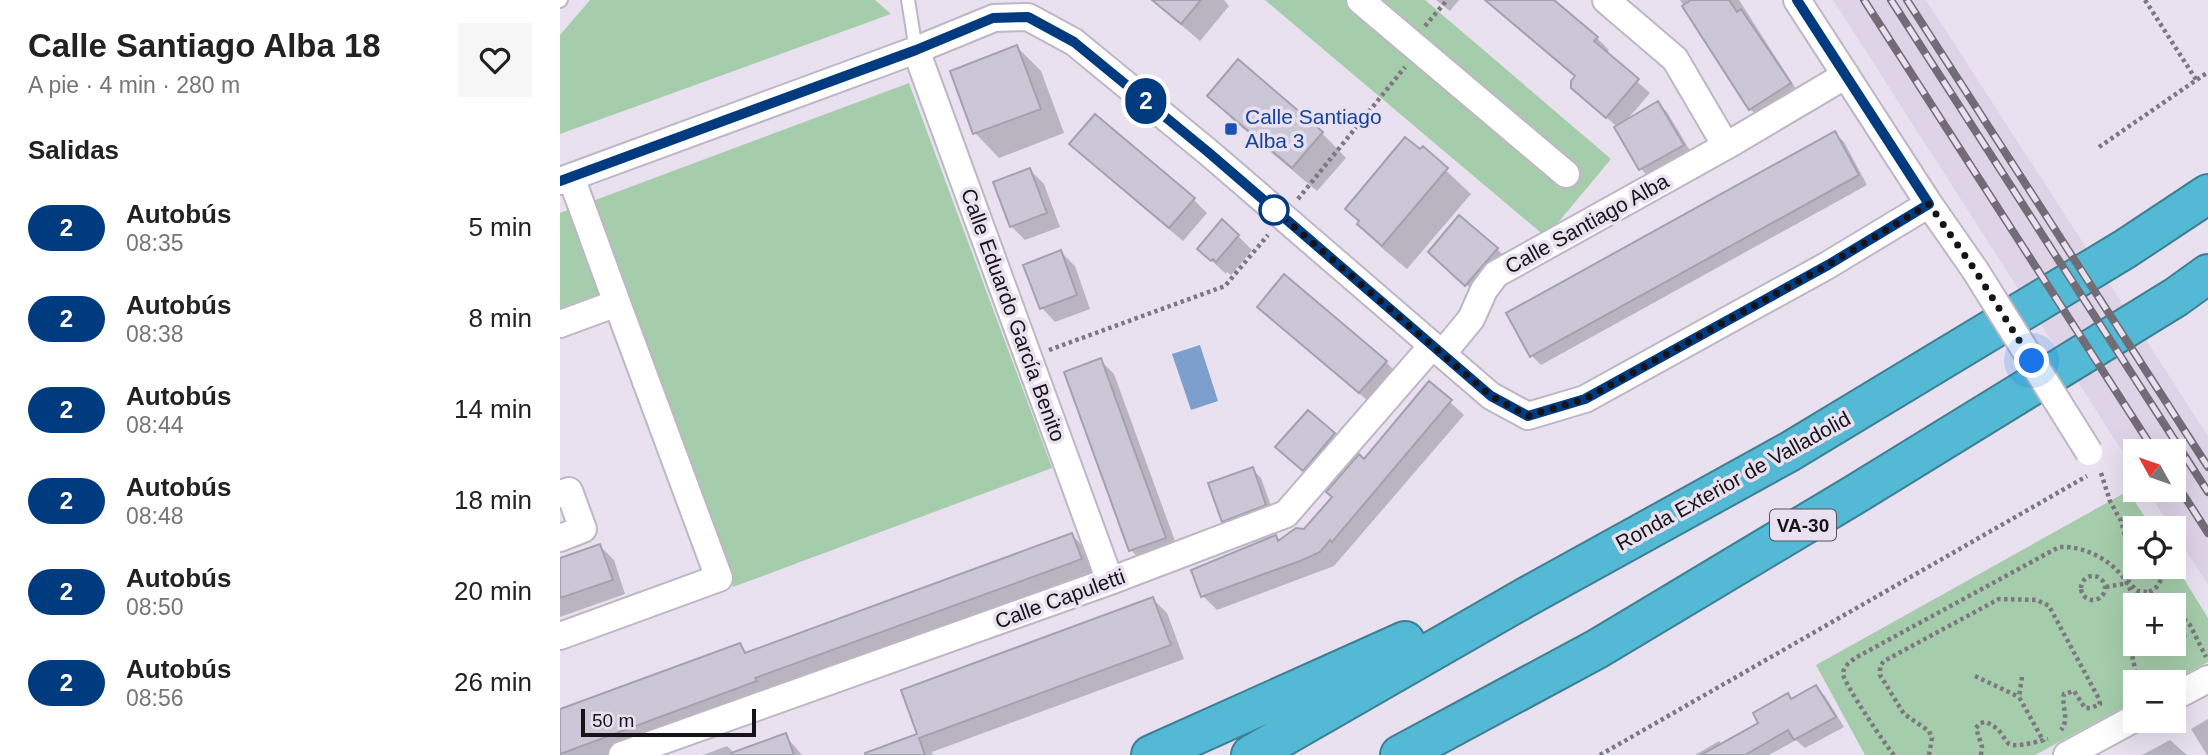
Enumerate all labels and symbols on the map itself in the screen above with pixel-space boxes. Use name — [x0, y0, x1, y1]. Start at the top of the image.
line badge: 2 — [1123, 78, 1169, 124]
place label: Calle Santiago Alba 3 — [1245, 105, 1382, 152]
marker: Calle Santiago Alba 3 — [1223, 121, 1239, 137]
street label: Calle Santiago Alba — [1501, 169, 1673, 278]
street label: Calle Eduardo García Benito — [957, 185, 1070, 444]
unlabelled marker — [1259, 195, 1289, 225]
your location — [2014, 343, 2049, 378]
street label: Ronda Exterior de Valladolid — [1611, 406, 1854, 555]
north arrow — [2123, 439, 2186, 502]
road number: VA-30 — [1770, 510, 1836, 540]
street label: Calle Capuletti — [992, 564, 1128, 633]
scale bar — [581, 706, 756, 738]

